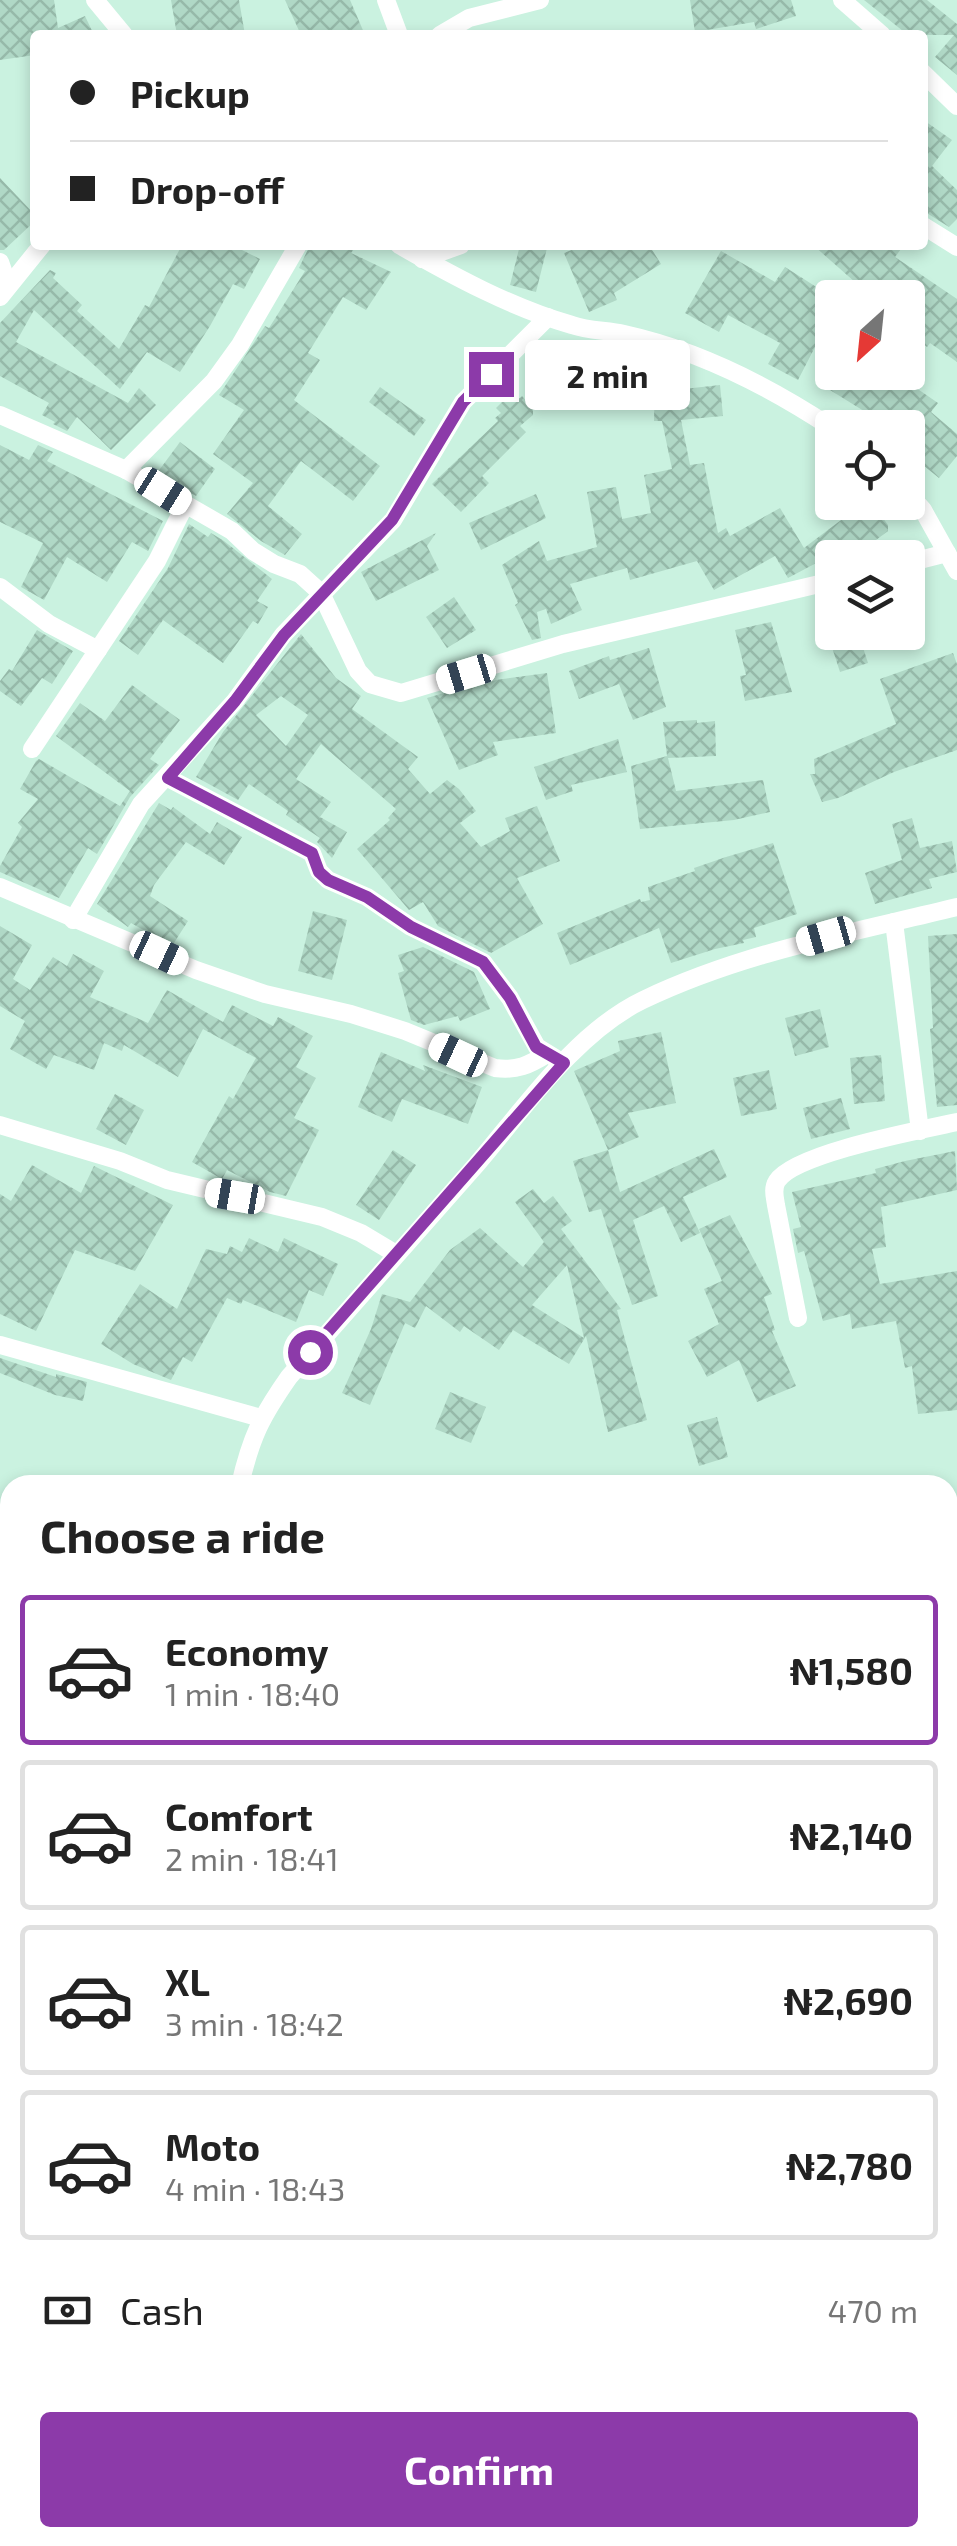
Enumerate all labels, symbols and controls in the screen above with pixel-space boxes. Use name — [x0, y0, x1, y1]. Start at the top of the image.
text: Pickup — [130, 70, 250, 116]
text: Drop-off — [130, 166, 284, 212]
north arrow — [815, 280, 925, 390]
map controls — [815, 280, 925, 650]
callout: 2 min — [526, 339, 691, 409]
route end — [469, 352, 514, 397]
text: 2 min — [567, 356, 648, 394]
button: locate — [815, 410, 925, 520]
car — [130, 462, 196, 520]
button: layers — [815, 540, 925, 650]
car — [433, 651, 499, 697]
car — [793, 913, 859, 959]
car — [125, 927, 193, 979]
car — [424, 1029, 492, 1081]
car — [203, 1176, 267, 1216]
route start — [288, 1330, 333, 1375]
text: Choose a ride — [40, 1508, 325, 1562]
icon: car — [45, 1625, 135, 1715]
text: Economy — [165, 1628, 329, 1674]
text: ₦1,580 — [789, 1647, 913, 1693]
text: 1 min · 18:40 — [165, 1674, 340, 1712]
icon: car — [45, 1790, 135, 1880]
text: Comfort — [165, 1793, 313, 1839]
text: ₦2,140 — [789, 1812, 913, 1858]
text: 2 min · 18:41 — [165, 1839, 339, 1877]
icon: car — [45, 1955, 135, 2045]
text: XL — [165, 1958, 210, 2004]
text: ₦2,690 — [784, 1977, 913, 2023]
text: 3 min · 18:42 — [165, 2004, 344, 2042]
icon: car — [45, 2120, 135, 2210]
text: Moto — [165, 2123, 260, 2169]
text: ₦2,780 — [786, 2142, 913, 2188]
text: 4 min · 18:43 — [165, 2169, 345, 2207]
icon: cash — [40, 2283, 95, 2338]
text: Cash — [120, 2287, 204, 2333]
text: 470 m — [827, 2291, 918, 2329]
button: Confirm — [40, 2412, 918, 2527]

